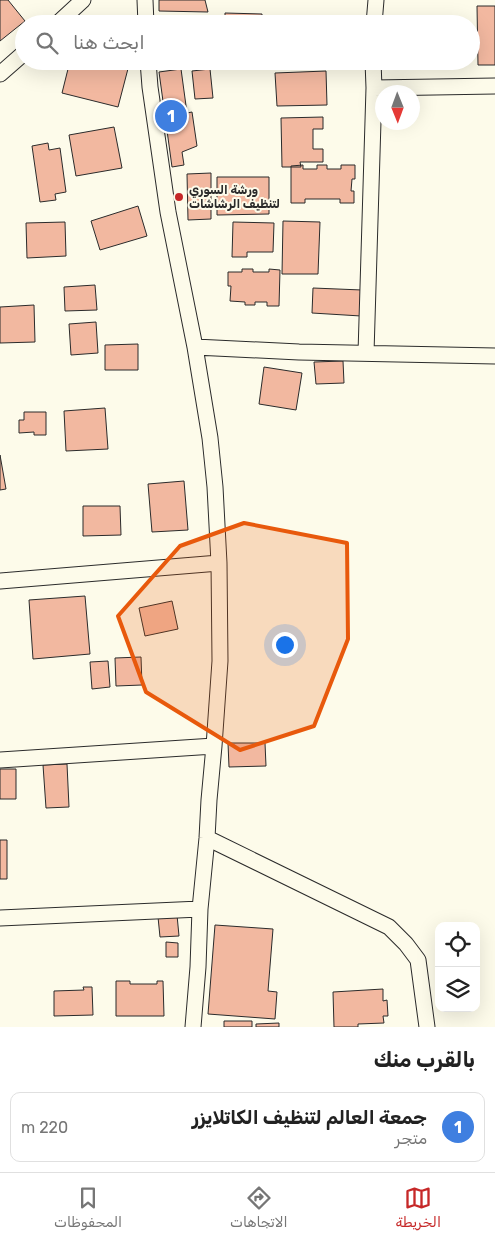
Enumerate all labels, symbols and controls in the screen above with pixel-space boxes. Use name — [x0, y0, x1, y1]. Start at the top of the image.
search box — [15, 15, 480, 70]
icon: search — [33, 29, 61, 57]
text: ابحث هنا — [73, 31, 145, 54]
north arrow — [375, 85, 420, 130]
pin: 1 — [155, 97, 187, 135]
place label: ورشة السوري لتنظيف الرشاشات — [189, 183, 280, 211]
marker: ورشة السوري لتنظيف الرشاشات — [173, 191, 185, 203]
your location — [272, 632, 298, 658]
map controls — [435, 922, 480, 1012]
button: locate — [435, 922, 480, 967]
button: layers — [435, 967, 480, 1012]
text: بالقرب منك — [374, 1047, 475, 1072]
text: جمعة العالم لتنظيف الكاتلايزر — [192, 1106, 427, 1129]
text: 220 m — [21, 1118, 68, 1137]
text: 1 — [454, 1118, 462, 1137]
text: متجر — [395, 1129, 427, 1148]
tab: المحفوظات — [54, 1184, 122, 1231]
tab: الاتجاهات — [230, 1184, 287, 1231]
tab: الخريطة — [395, 1184, 441, 1231]

